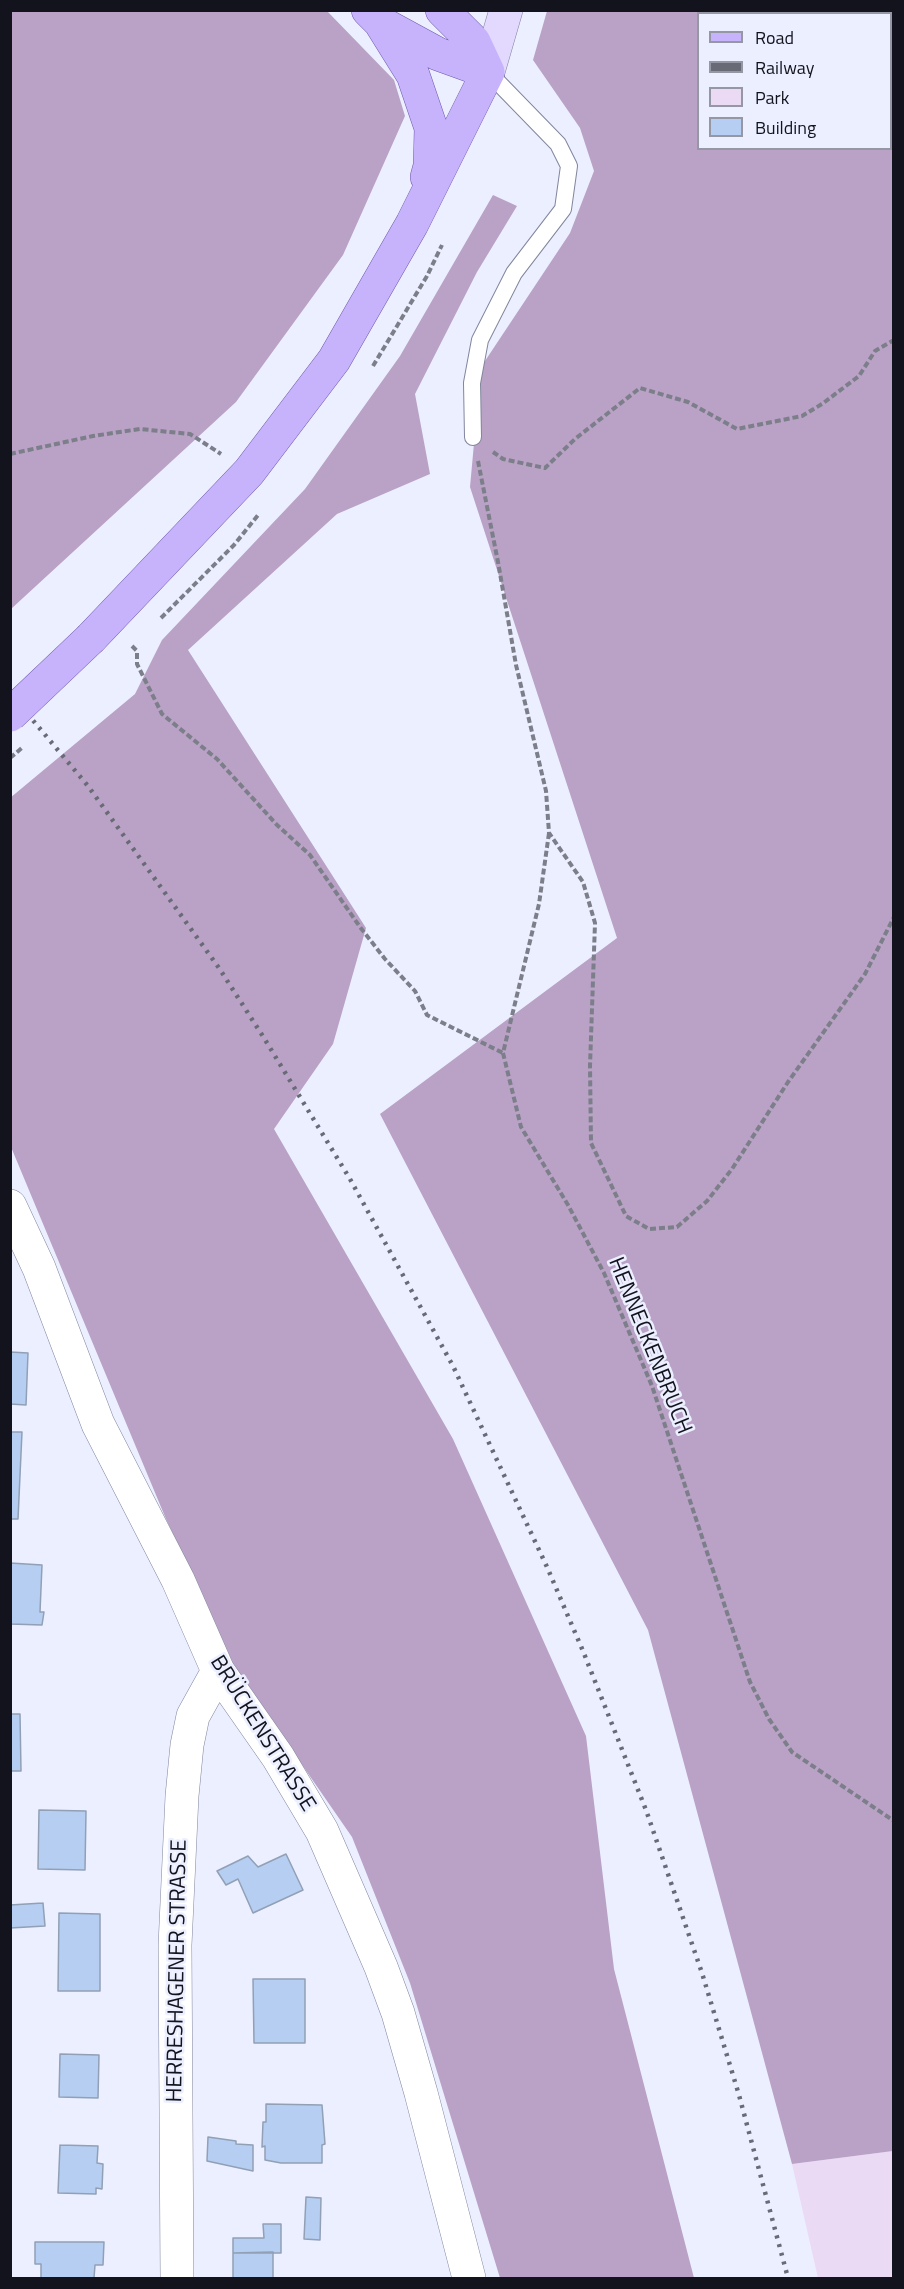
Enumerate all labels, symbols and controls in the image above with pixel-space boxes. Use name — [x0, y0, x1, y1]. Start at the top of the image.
legend — [697, 12, 892, 150]
text: Road — [755, 24, 794, 51]
text: Railway — [755, 54, 814, 81]
text: Park — [755, 84, 789, 111]
text: Building — [755, 114, 816, 141]
street label: HENNECKENBRUCH — [601, 1254, 697, 1438]
street label: BRÜCKENSTRASSE — [203, 1651, 321, 1817]
street label: HERRESHAGENER STRASSE — [163, 1839, 193, 2103]

